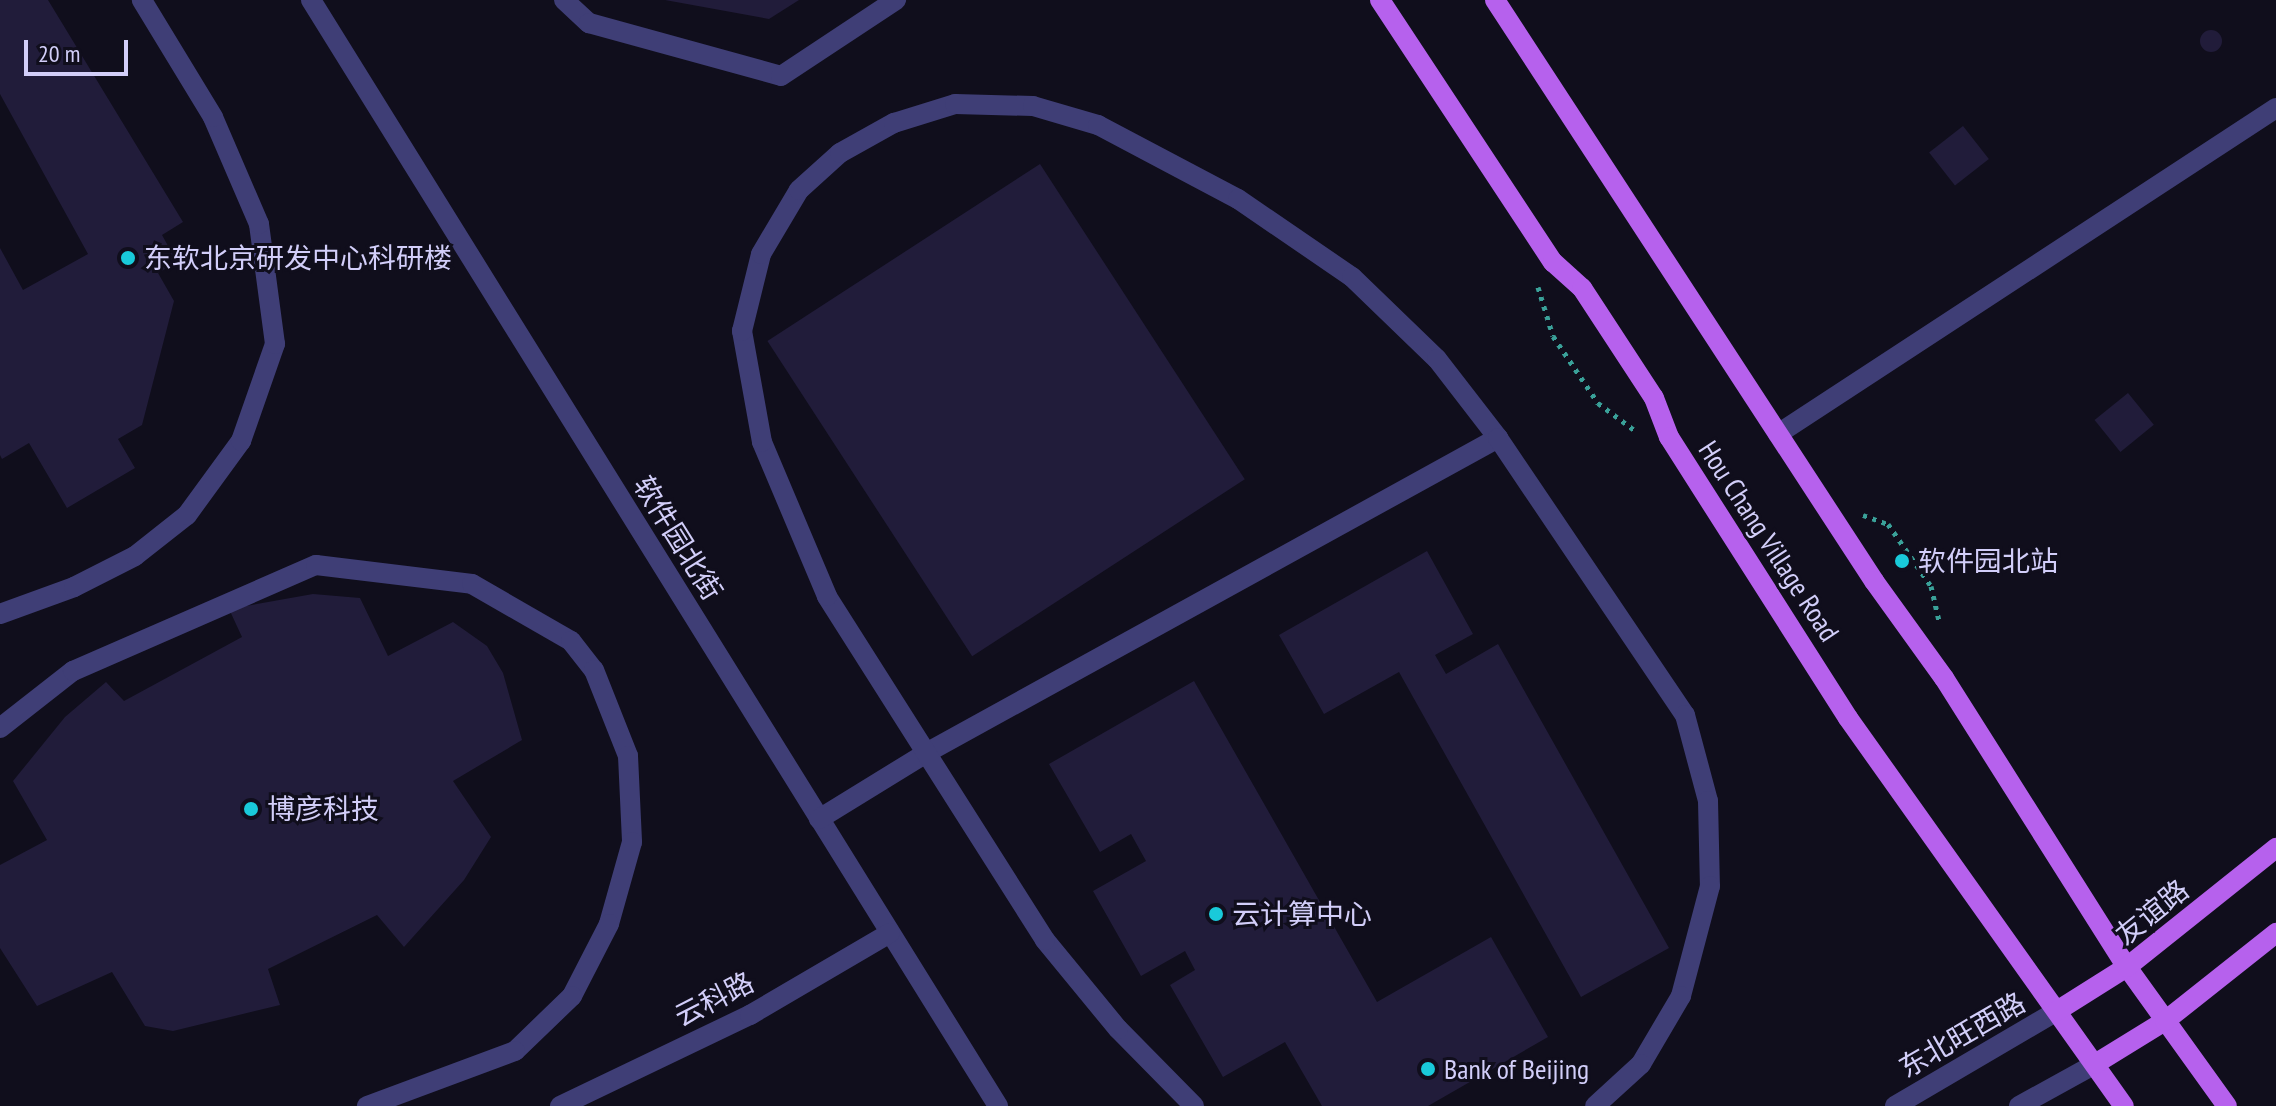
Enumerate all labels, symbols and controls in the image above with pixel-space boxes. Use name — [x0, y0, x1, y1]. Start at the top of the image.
scale bar — [28, 24, 132, 74]
text: 20 m — [38, 38, 80, 69]
place label: 东软北京研发中心科研楼 — [144, 241, 452, 275]
marker: 东软北京研发中心科研楼 — [119, 249, 137, 267]
street label: Hou Chang Village Road — [1692, 434, 1846, 648]
street label: 软件园北街 — [627, 470, 729, 606]
place label: 软件园北站 — [1918, 544, 2058, 578]
marker: 软件园北站 — [1893, 552, 1911, 570]
place label: 博彦科技 — [267, 792, 379, 826]
marker: 博彦科技 — [242, 800, 260, 818]
street label: 友谊路 — [2109, 873, 2195, 951]
place label: 云计算中心 — [1232, 897, 1372, 931]
marker: 云计算中心 — [1207, 905, 1225, 923]
street label: 云科路 — [669, 965, 759, 1033]
street label: 东北旺西路 — [1893, 985, 2031, 1085]
place label: Bank of Beijing — [1444, 1052, 1590, 1086]
marker: Bank of Beijing — [1419, 1060, 1437, 1078]

